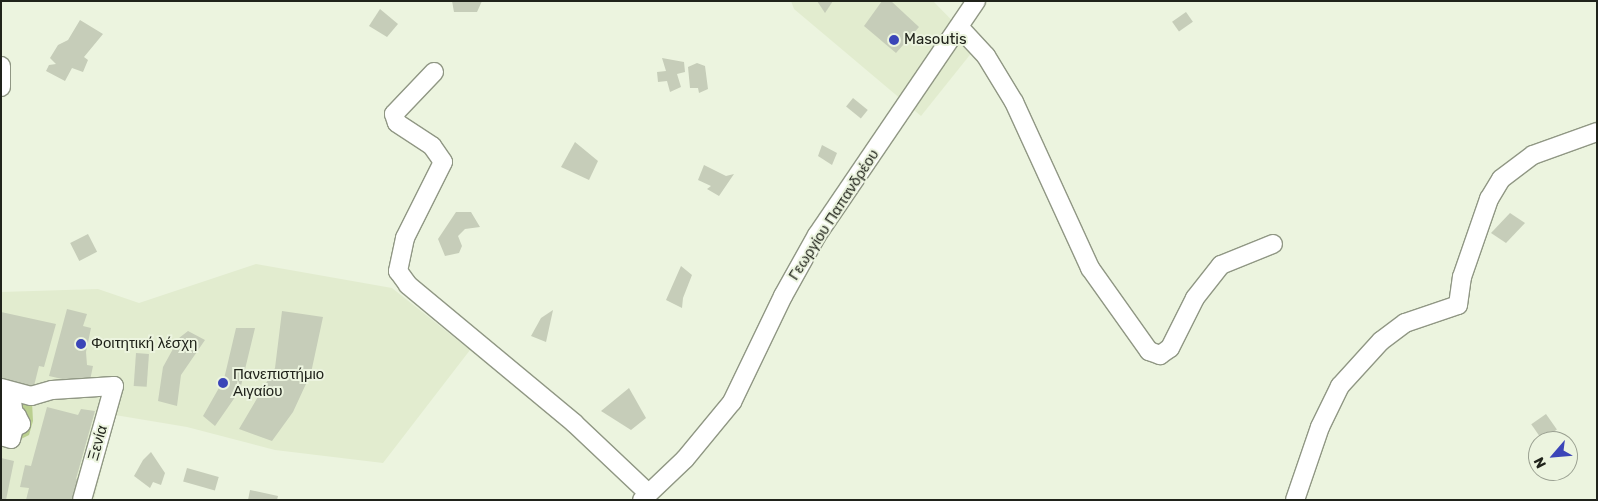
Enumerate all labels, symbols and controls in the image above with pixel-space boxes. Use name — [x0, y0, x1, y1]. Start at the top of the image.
place label: Masoutis — [904, 31, 967, 49]
marker: Masoutis — [888, 34, 900, 46]
street label: Γεωργίου Παπανδρέου — [785, 146, 883, 284]
place label: Φοιτητική λέσχη — [91, 335, 197, 353]
marker: Φοιτητική λέσχη — [75, 338, 87, 350]
place label: Πανεπιστήμιο Αιγαίου — [233, 365, 324, 400]
marker: Πανεπιστήμιο Αιγαίου — [217, 377, 229, 389]
street label: Ξενία — [84, 423, 112, 463]
north arrow — [1528, 431, 1578, 481]
text: N — [1530, 454, 1550, 471]

